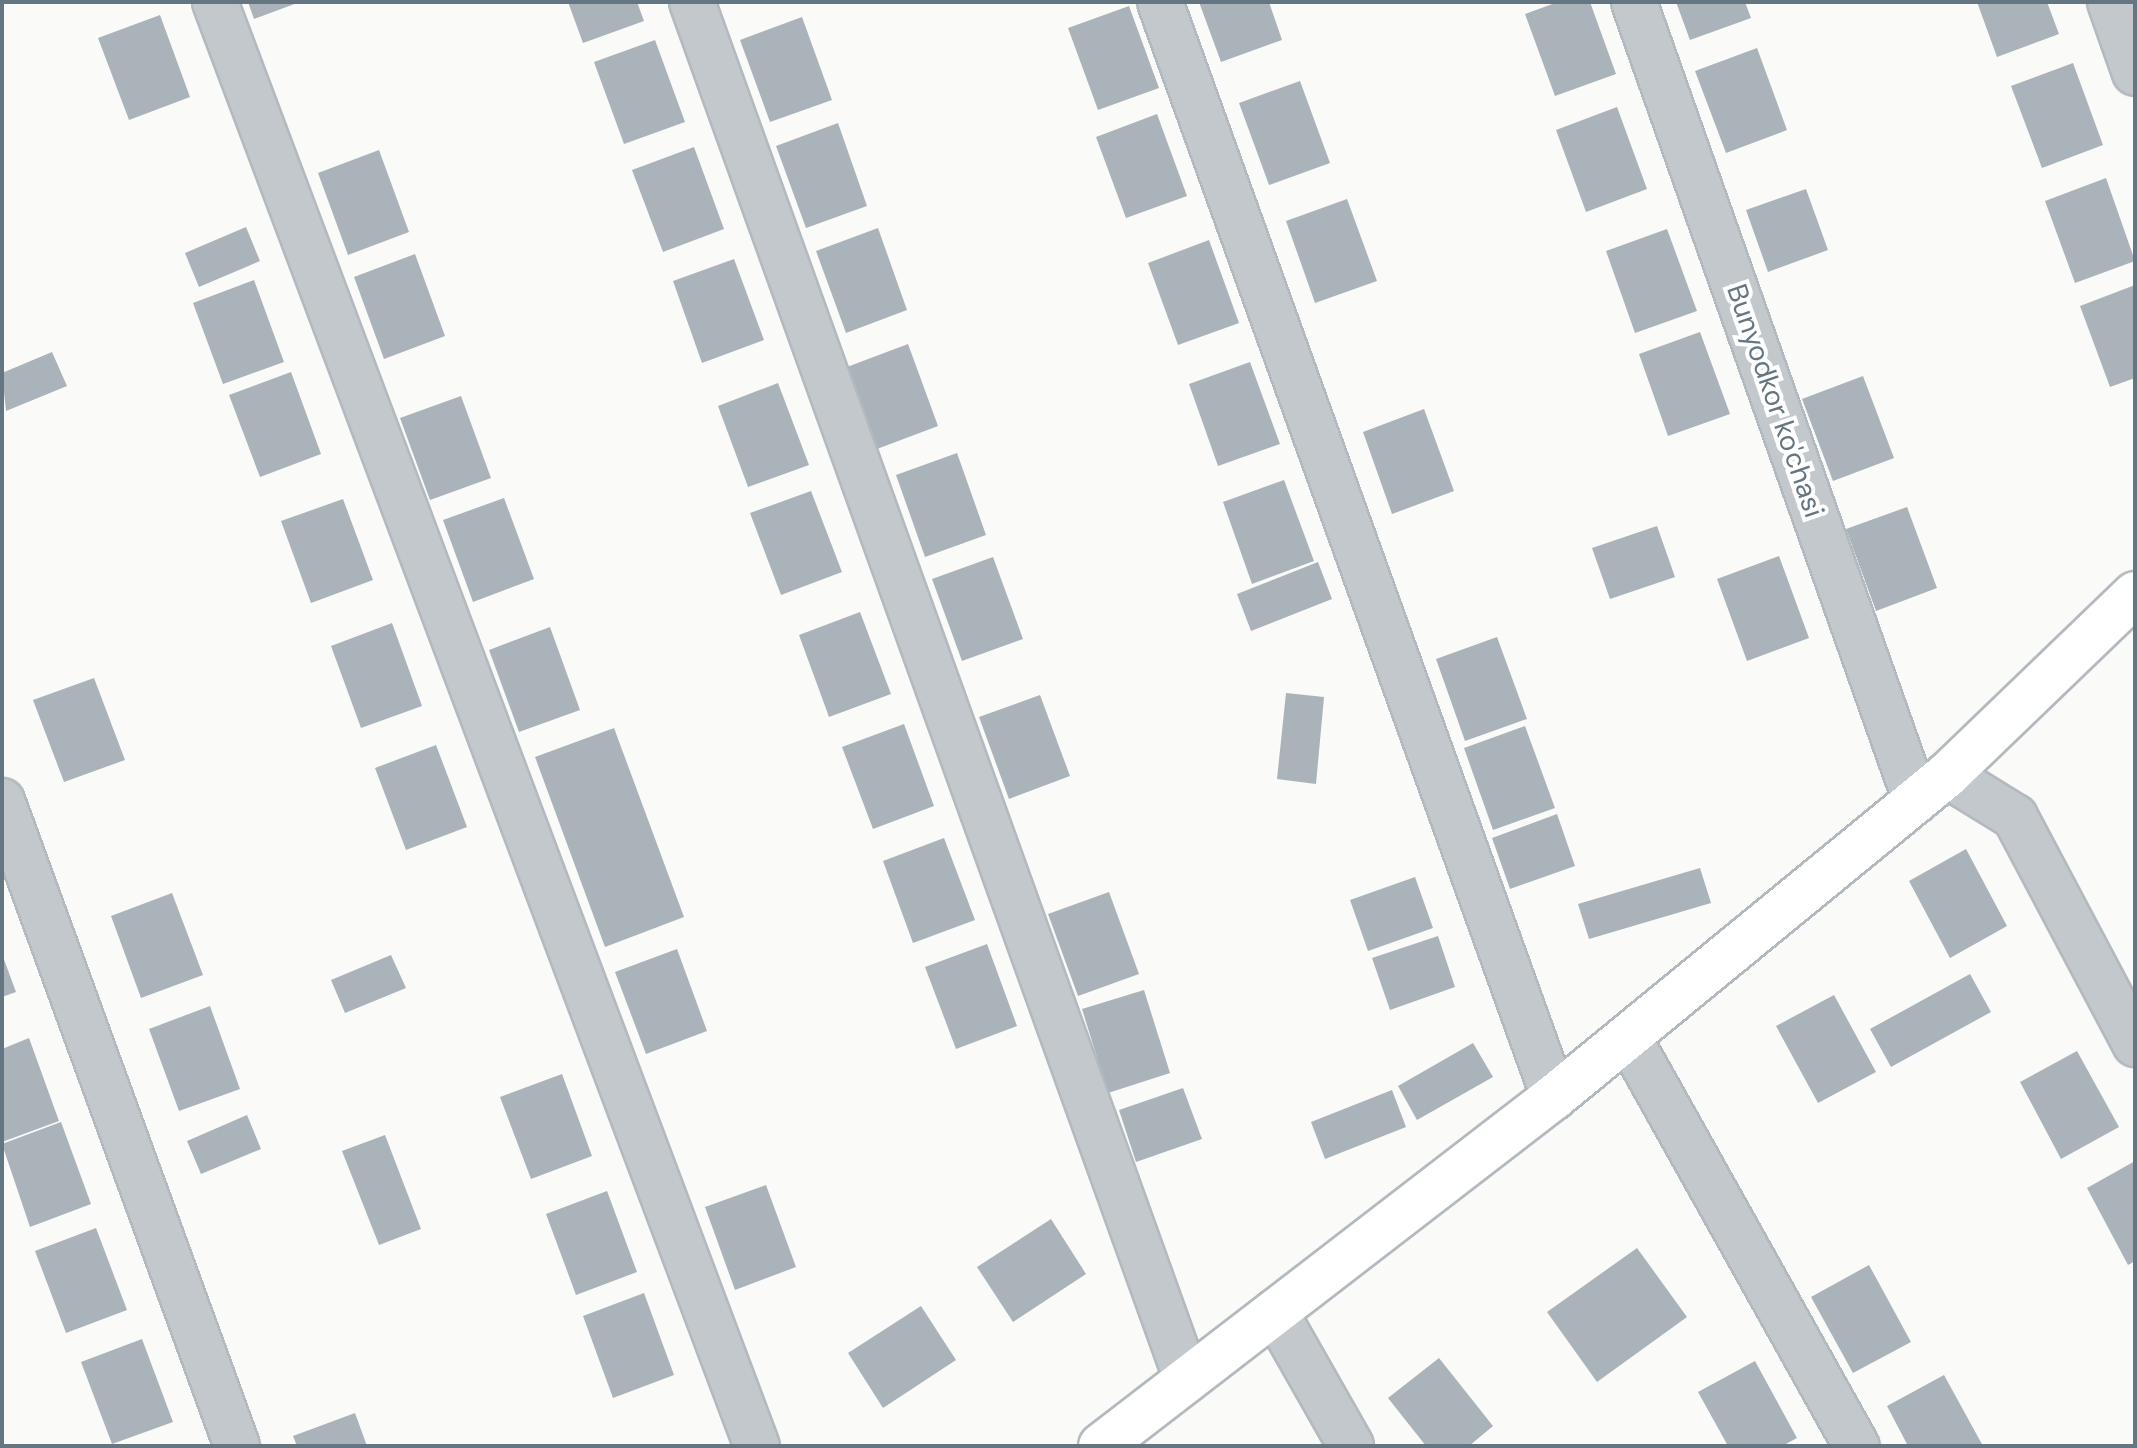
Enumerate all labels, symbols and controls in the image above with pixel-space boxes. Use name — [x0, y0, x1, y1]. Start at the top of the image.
street label: Bunyodkor ko'chasi — [1719, 280, 1831, 522]

